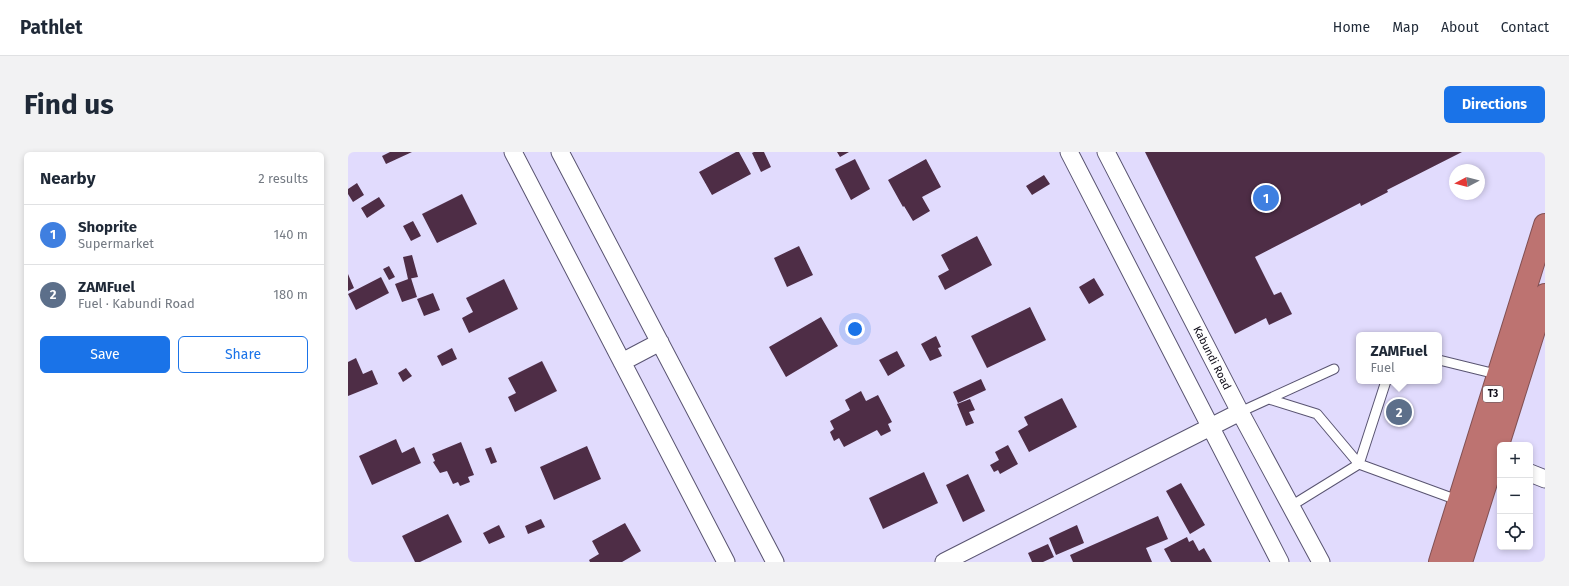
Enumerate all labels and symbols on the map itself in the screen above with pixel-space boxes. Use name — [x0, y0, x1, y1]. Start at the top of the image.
north arrow — [1449, 164, 1485, 200]
pin: 1 — [1253, 183, 1279, 213]
your location — [845, 319, 865, 339]
street label: Kabundi Road — [1190, 324, 1234, 392]
road number: T3 — [1483, 386, 1503, 402]
pin: 2 — [1386, 397, 1412, 427]

